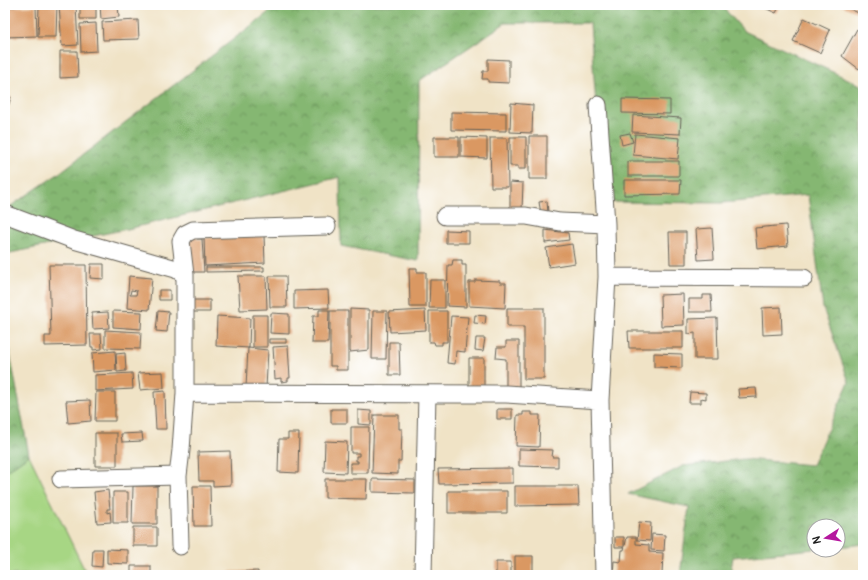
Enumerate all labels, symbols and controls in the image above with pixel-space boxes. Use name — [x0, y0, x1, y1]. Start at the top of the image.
north arrow — [806, 518, 846, 558]
text: N — [809, 534, 824, 545]

